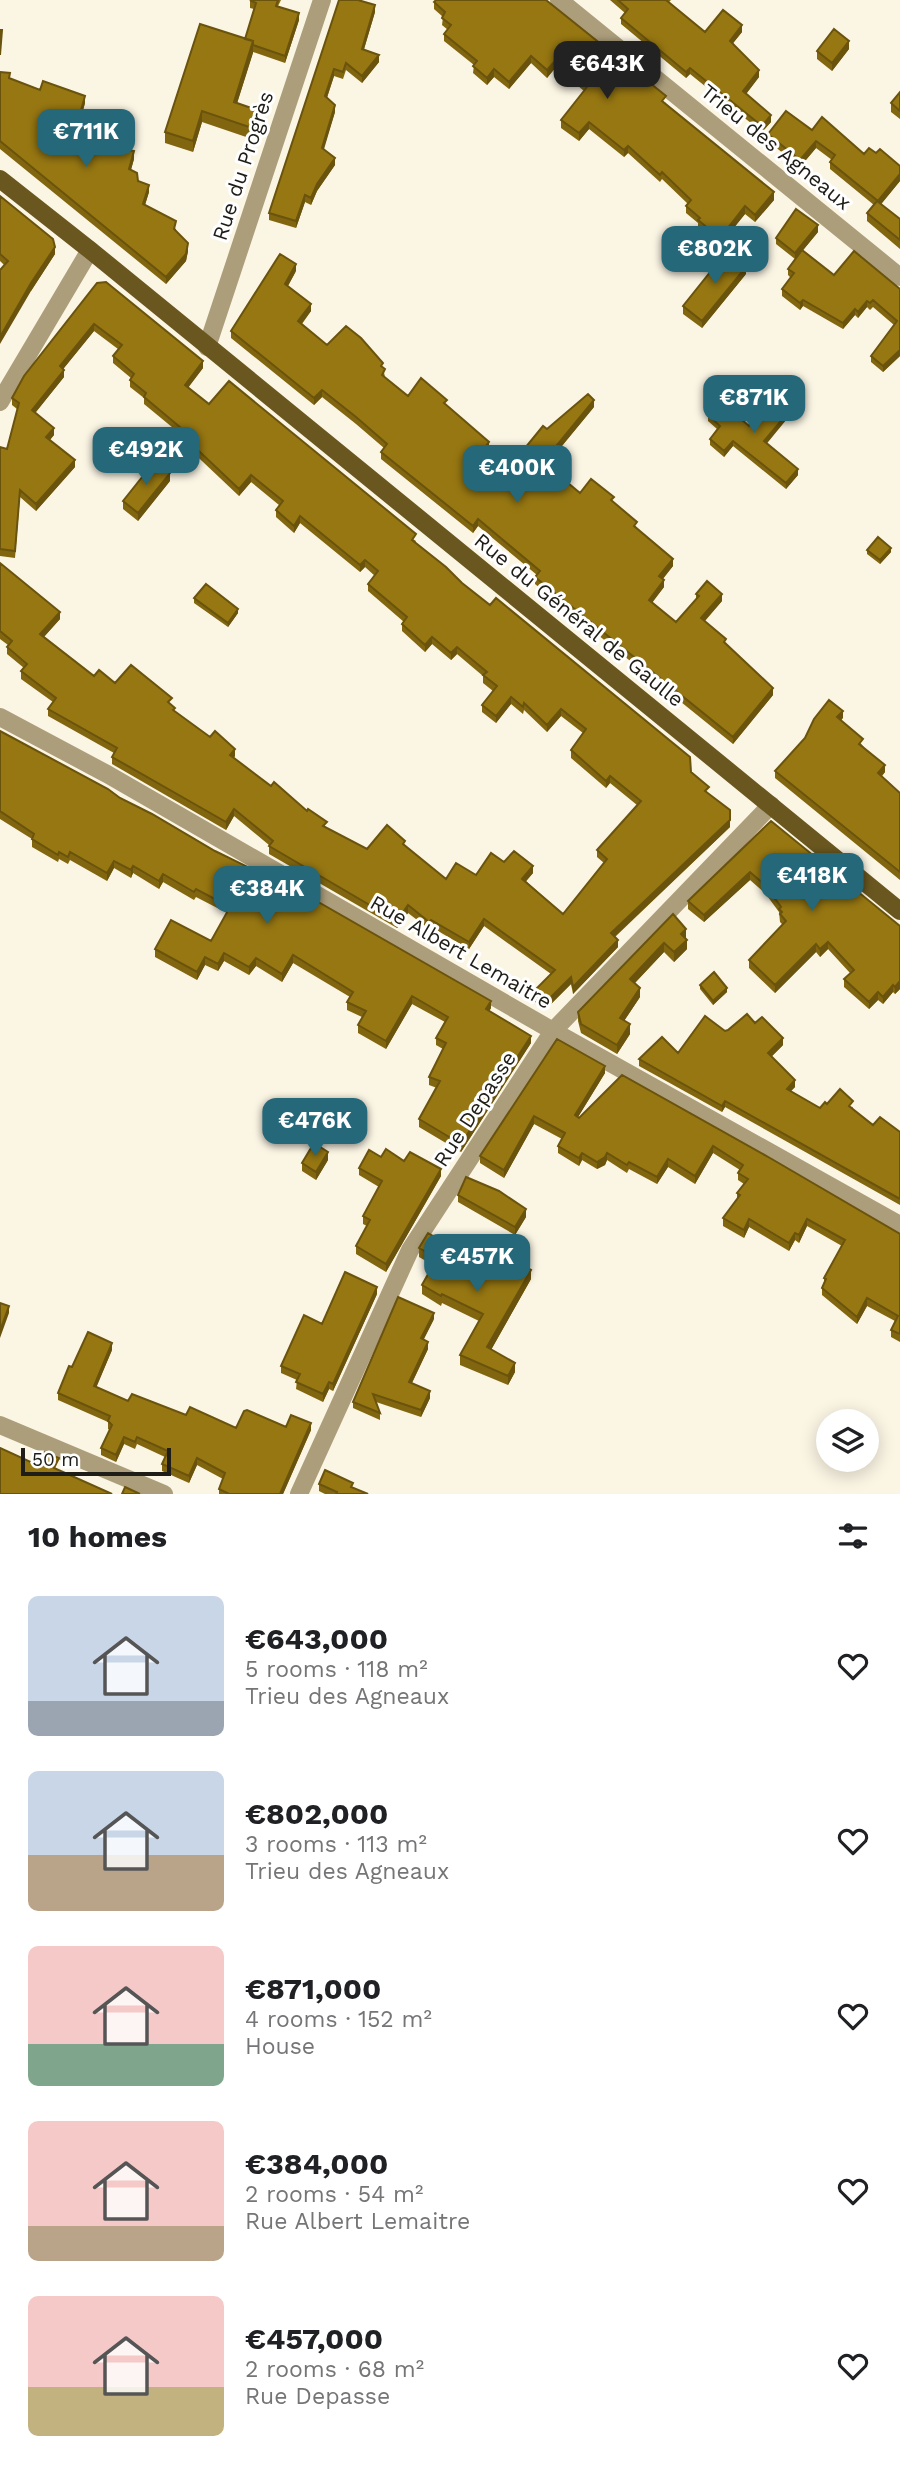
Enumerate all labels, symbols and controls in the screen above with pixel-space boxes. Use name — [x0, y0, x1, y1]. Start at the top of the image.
pin: €643K — [558, 42, 656, 101]
text: €643K — [570, 50, 644, 77]
street label: Trieu des Agneaux — [696, 78, 857, 215]
street label: Rue du Progrès — [207, 88, 278, 244]
pin: €711K — [37, 110, 135, 169]
text: €711K — [53, 118, 119, 145]
pin: €802K — [666, 226, 764, 286]
text: €802K — [677, 235, 753, 262]
pin: €871K — [705, 376, 803, 435]
text: €871K — [719, 384, 789, 411]
pin: €492K — [97, 428, 195, 487]
text: €492K — [109, 436, 183, 463]
pin: €400K — [468, 446, 566, 505]
text: €400K — [479, 454, 555, 481]
street label: Rue du Général de Gaulle — [470, 527, 689, 712]
pin: €418K — [763, 853, 861, 913]
text: €418K — [777, 862, 847, 889]
pin: €384K — [218, 866, 316, 926]
text: €384K — [229, 875, 305, 902]
street label: Rue Albert Lemaitre — [366, 889, 557, 1014]
street label: Rue Depasse — [428, 1046, 521, 1171]
pin: €476K — [266, 1098, 364, 1158]
text: €476K — [278, 1107, 352, 1134]
pin: €457K — [428, 1234, 526, 1294]
text: €457K — [440, 1243, 514, 1270]
map controls — [816, 1409, 879, 1472]
button: layers — [816, 1409, 879, 1472]
scale bar — [21, 1445, 172, 1477]
text: 50 m — [32, 1448, 79, 1471]
icon: filters — [834, 1517, 872, 1555]
text: 10 homes — [28, 1519, 167, 1554]
text: €643,000 — [245, 1621, 388, 1656]
icon: home — [84, 1624, 168, 1708]
icon: heart — [834, 1647, 872, 1685]
text: 5 rooms · 118 m² — [245, 1656, 428, 1683]
text: Trieu des Agneaux — [245, 1683, 449, 1710]
text: €802,000 — [245, 1796, 388, 1831]
icon: home — [84, 1799, 168, 1883]
icon: heart — [834, 1822, 872, 1860]
text: 3 rooms · 113 m² — [245, 1831, 427, 1858]
text: Trieu des Agneaux — [245, 1858, 449, 1885]
text: €871,000 — [245, 1971, 381, 2006]
icon: home — [84, 1974, 168, 2058]
icon: heart — [834, 1997, 872, 2035]
text: 4 rooms · 152 m² — [245, 2006, 432, 2033]
text: House — [245, 2033, 315, 2060]
text: €384,000 — [245, 2146, 388, 2181]
icon: home — [84, 2149, 168, 2233]
icon: heart — [834, 2172, 872, 2210]
text: 2 rooms · 54 m² — [245, 2181, 423, 2208]
text: Rue Albert Lemaitre — [245, 2208, 470, 2235]
text: €457,000 — [245, 2321, 383, 2356]
icon: home — [84, 2324, 168, 2408]
icon: heart — [834, 2347, 872, 2385]
text: 2 rooms · 68 m² — [245, 2356, 424, 2383]
text: Rue Depasse — [245, 2383, 390, 2410]

